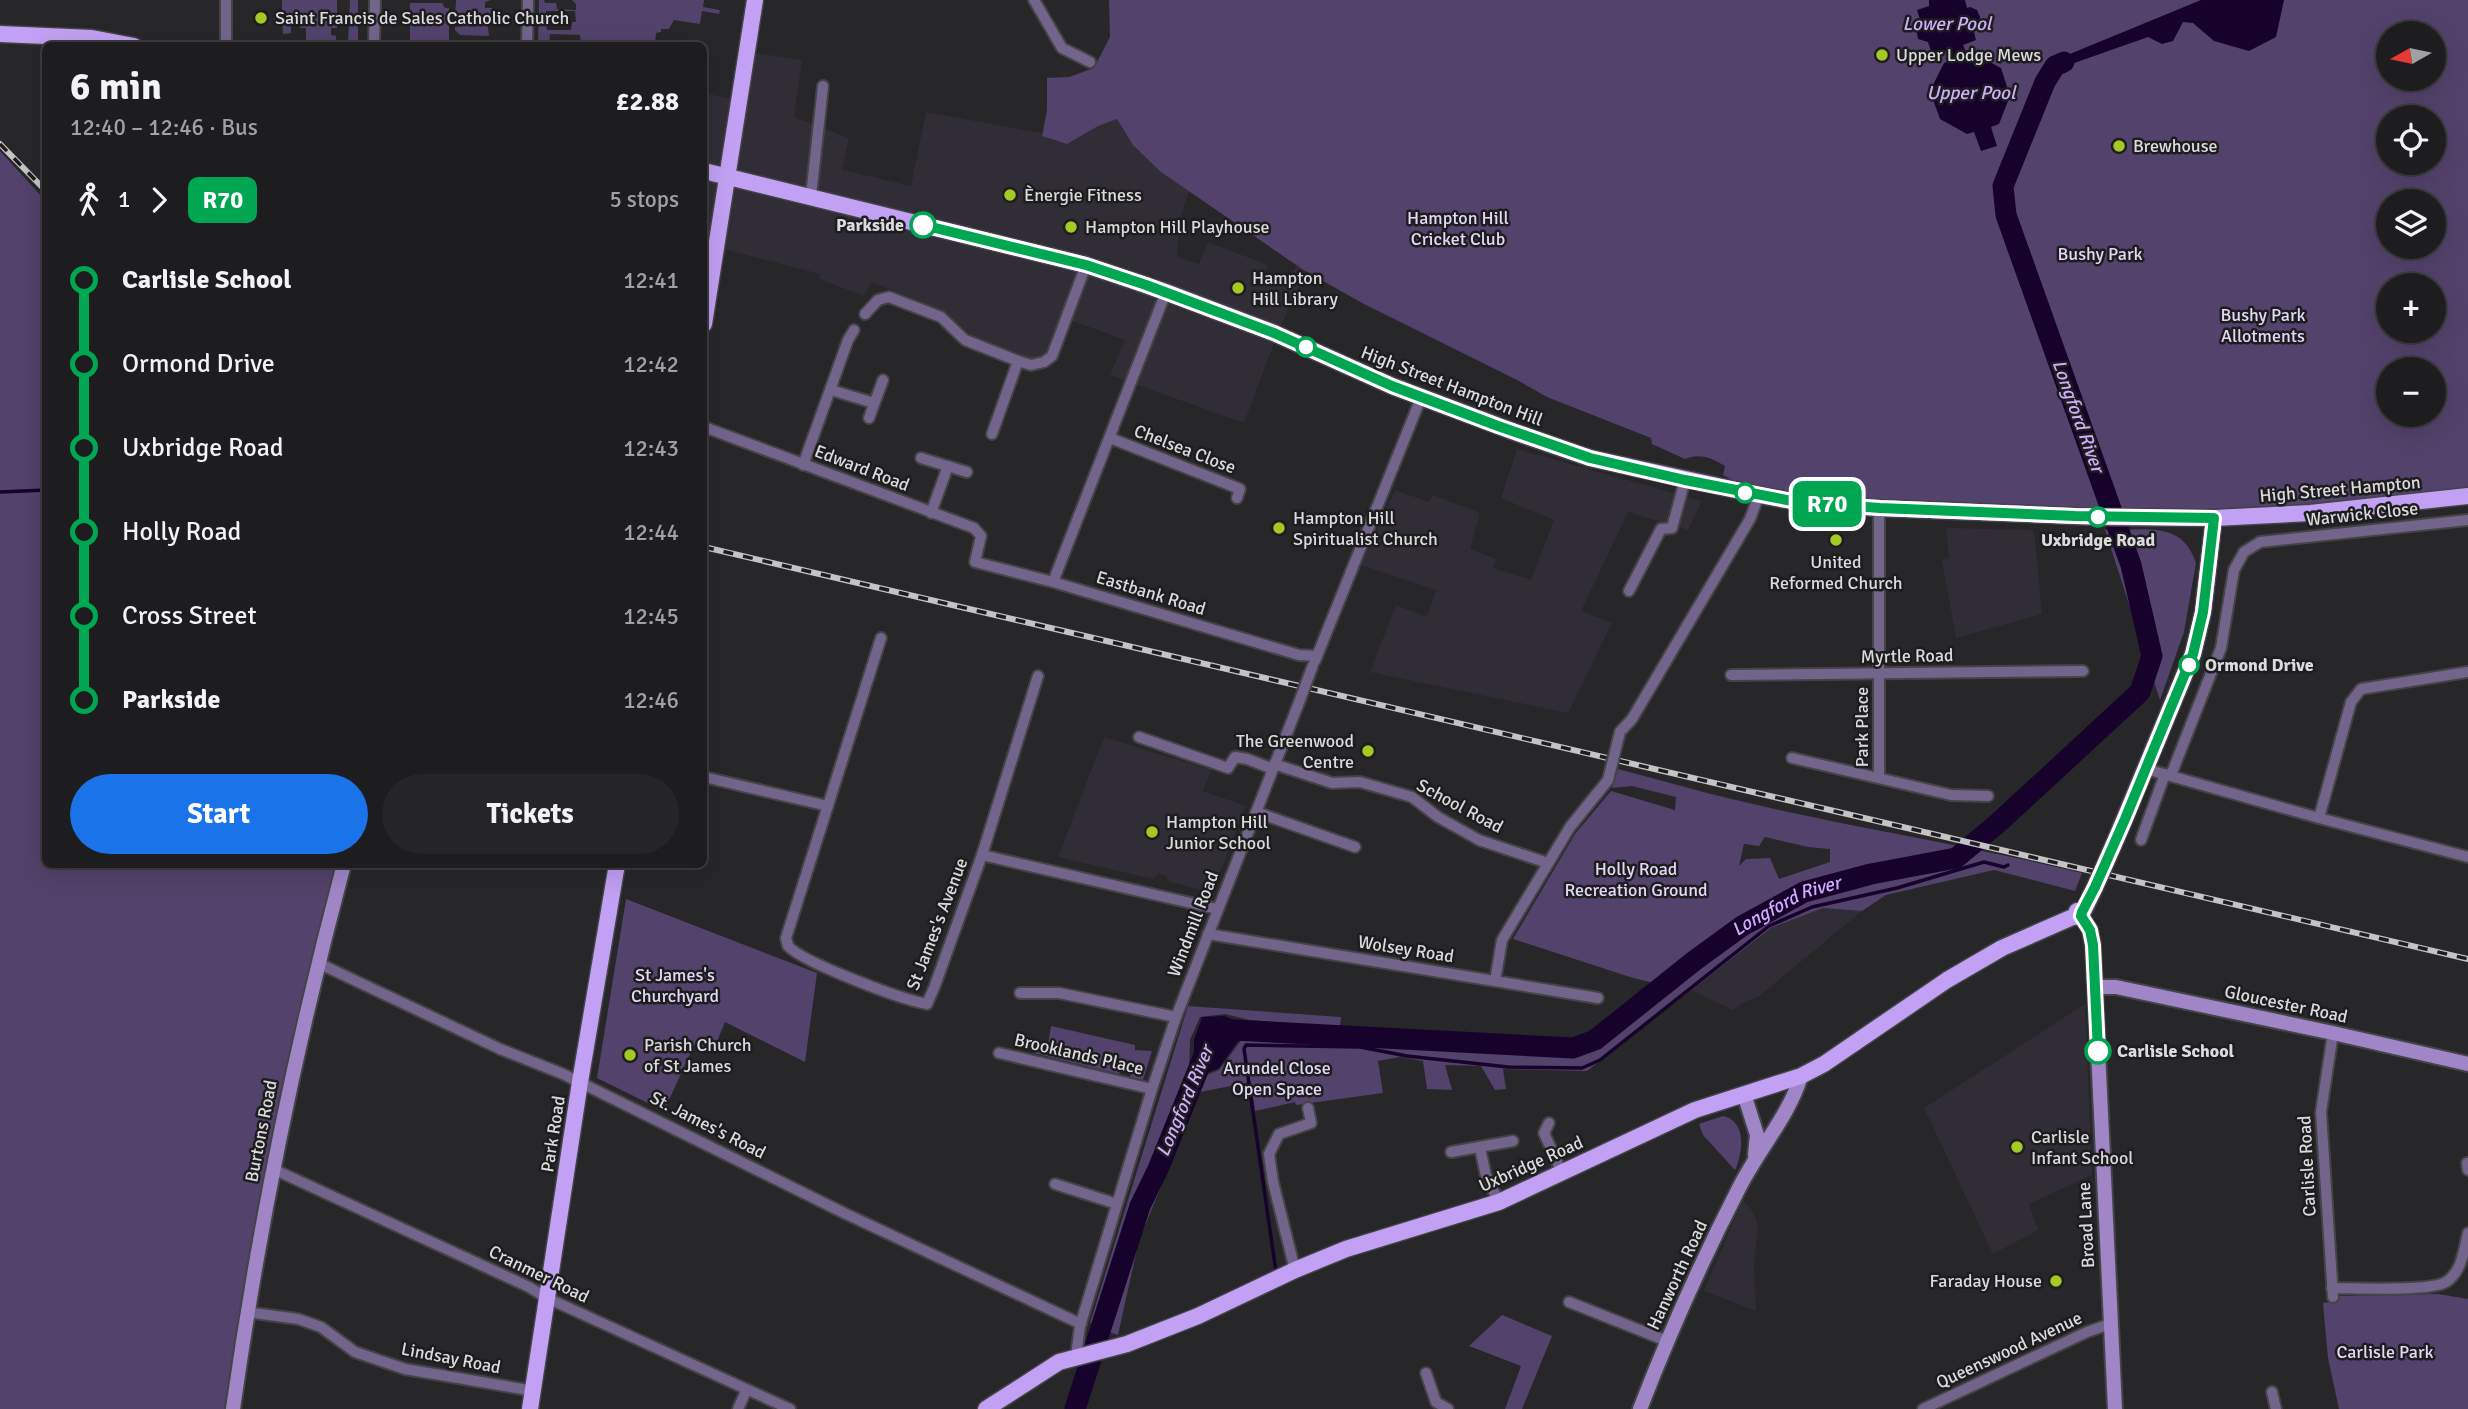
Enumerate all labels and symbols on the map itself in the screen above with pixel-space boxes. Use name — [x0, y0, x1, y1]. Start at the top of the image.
place label: Saint Francis de Sales Catholic Church — [275, 7, 569, 29]
marker: Saint Francis de Sales Catholic Church — [253, 10, 269, 26]
water label: Lower Pool — [1903, 12, 1993, 36]
north arrow — [2376, 21, 2446, 91]
place label: Upper Lodge Mews — [1896, 44, 2041, 66]
marker: Upper Lodge Mews — [1874, 47, 1890, 63]
water label: Upper Pool — [1926, 81, 2017, 105]
place label: Brewhouse — [2133, 135, 2218, 157]
marker: Brewhouse — [2111, 138, 2127, 154]
place label: Ènergie Fitness — [1024, 184, 1142, 206]
marker: Ènergie Fitness — [1002, 187, 1018, 203]
park label: Hampton Hill Cricket Club — [1407, 207, 1509, 250]
marker: Parkside — [910, 212, 936, 238]
place label: Parkside — [836, 214, 904, 236]
place label: Hampton Hill Playhouse — [1085, 216, 1270, 238]
marker: Hampton Hill Playhouse — [1063, 219, 1079, 235]
park label: Bushy Park — [2057, 243, 2143, 265]
place label: Hampton Hill Library — [1252, 267, 1338, 310]
marker: Hampton Hill Library — [1230, 280, 1246, 296]
park label: Bushy Park Allotments — [2220, 304, 2306, 347]
unlabelled marker — [1296, 337, 1316, 357]
street label: High Street Hampton Hill — [1358, 341, 1546, 431]
water label: Longford River — [2047, 356, 2111, 478]
street label: Chelsea Close — [1131, 420, 1239, 478]
street label: Edward Road — [811, 440, 913, 496]
street label: High Street Hampton — [2259, 471, 2421, 507]
line badge: R70 — [1787, 481, 1867, 527]
unlabelled marker — [1735, 483, 1755, 503]
street label: Warwick Close — [2305, 497, 2419, 531]
place label: Hampton Hill Spiritualist Church — [1293, 507, 1438, 550]
marker: Uxbridge Road — [2088, 507, 2108, 527]
marker: Hampton Hill Spiritualist Church — [1271, 520, 1287, 536]
place label: Uxbridge Road — [2041, 529, 2155, 551]
marker: United Reformed Church — [1828, 532, 1844, 548]
place label: United Reformed Church — [1769, 551, 1903, 594]
street label: Eastbank Road — [1094, 566, 1208, 620]
street label: Myrtle Road — [1860, 644, 1954, 668]
place label: Ormond Drive — [2205, 654, 2314, 676]
marker: Ormond Drive — [2179, 655, 2199, 675]
street label: Park Place — [1851, 687, 1873, 767]
place label: The Greenwood Centre — [1236, 730, 1354, 773]
marker: The Greenwood Centre — [1360, 743, 1376, 759]
street label: School Road — [1413, 774, 1507, 838]
place label: Hampton Hill Junior School — [1166, 811, 1271, 854]
marker: Hampton Hill Junior School — [1144, 824, 1160, 840]
street label: St James's Avenue — [902, 855, 972, 993]
park label: Holly Road Recreation Ground — [1564, 858, 1708, 901]
street label: Windmill Road — [1163, 868, 1223, 980]
water label: Longford River — [1727, 870, 1846, 942]
street label: Wolsey Road — [1356, 931, 1456, 967]
park label: St James's Churchyard — [631, 964, 719, 1007]
street label: Gloucester Road — [2222, 980, 2350, 1028]
street label: Brooklands Place — [1012, 1028, 1146, 1080]
place label: Parish Church of St James — [644, 1034, 751, 1077]
marker: Carlisle School — [2085, 1038, 2111, 1064]
water label: Longford River — [1151, 1039, 1220, 1160]
place label: Carlisle School — [2117, 1040, 2235, 1062]
marker: Parish Church of St James — [622, 1047, 638, 1063]
park label: Arundel Close Open Space — [1223, 1057, 1331, 1100]
street label: Burtons Road — [240, 1078, 282, 1184]
street label: St. James's Road — [646, 1086, 770, 1164]
street label: Park Road — [536, 1094, 570, 1174]
street label: Carlisle Road — [2293, 1115, 2321, 1217]
place label: Carlisle Infant School — [2031, 1126, 2134, 1169]
street label: Uxbridge Road — [1475, 1131, 1587, 1197]
marker: Carlisle Infant School — [2009, 1139, 2025, 1155]
street label: Broad Lane — [2073, 1181, 2099, 1269]
street label: Hanworth Road — [1642, 1217, 1712, 1333]
street label: Cranmer Road — [485, 1240, 593, 1308]
place label: Faraday House — [1929, 1270, 2042, 1292]
marker: Faraday House — [2048, 1273, 2064, 1289]
street label: Queenswood Avenue — [1933, 1307, 2085, 1393]
street label: Lindsay Road — [399, 1338, 503, 1378]
park label: Carlisle Park — [2336, 1341, 2434, 1363]

